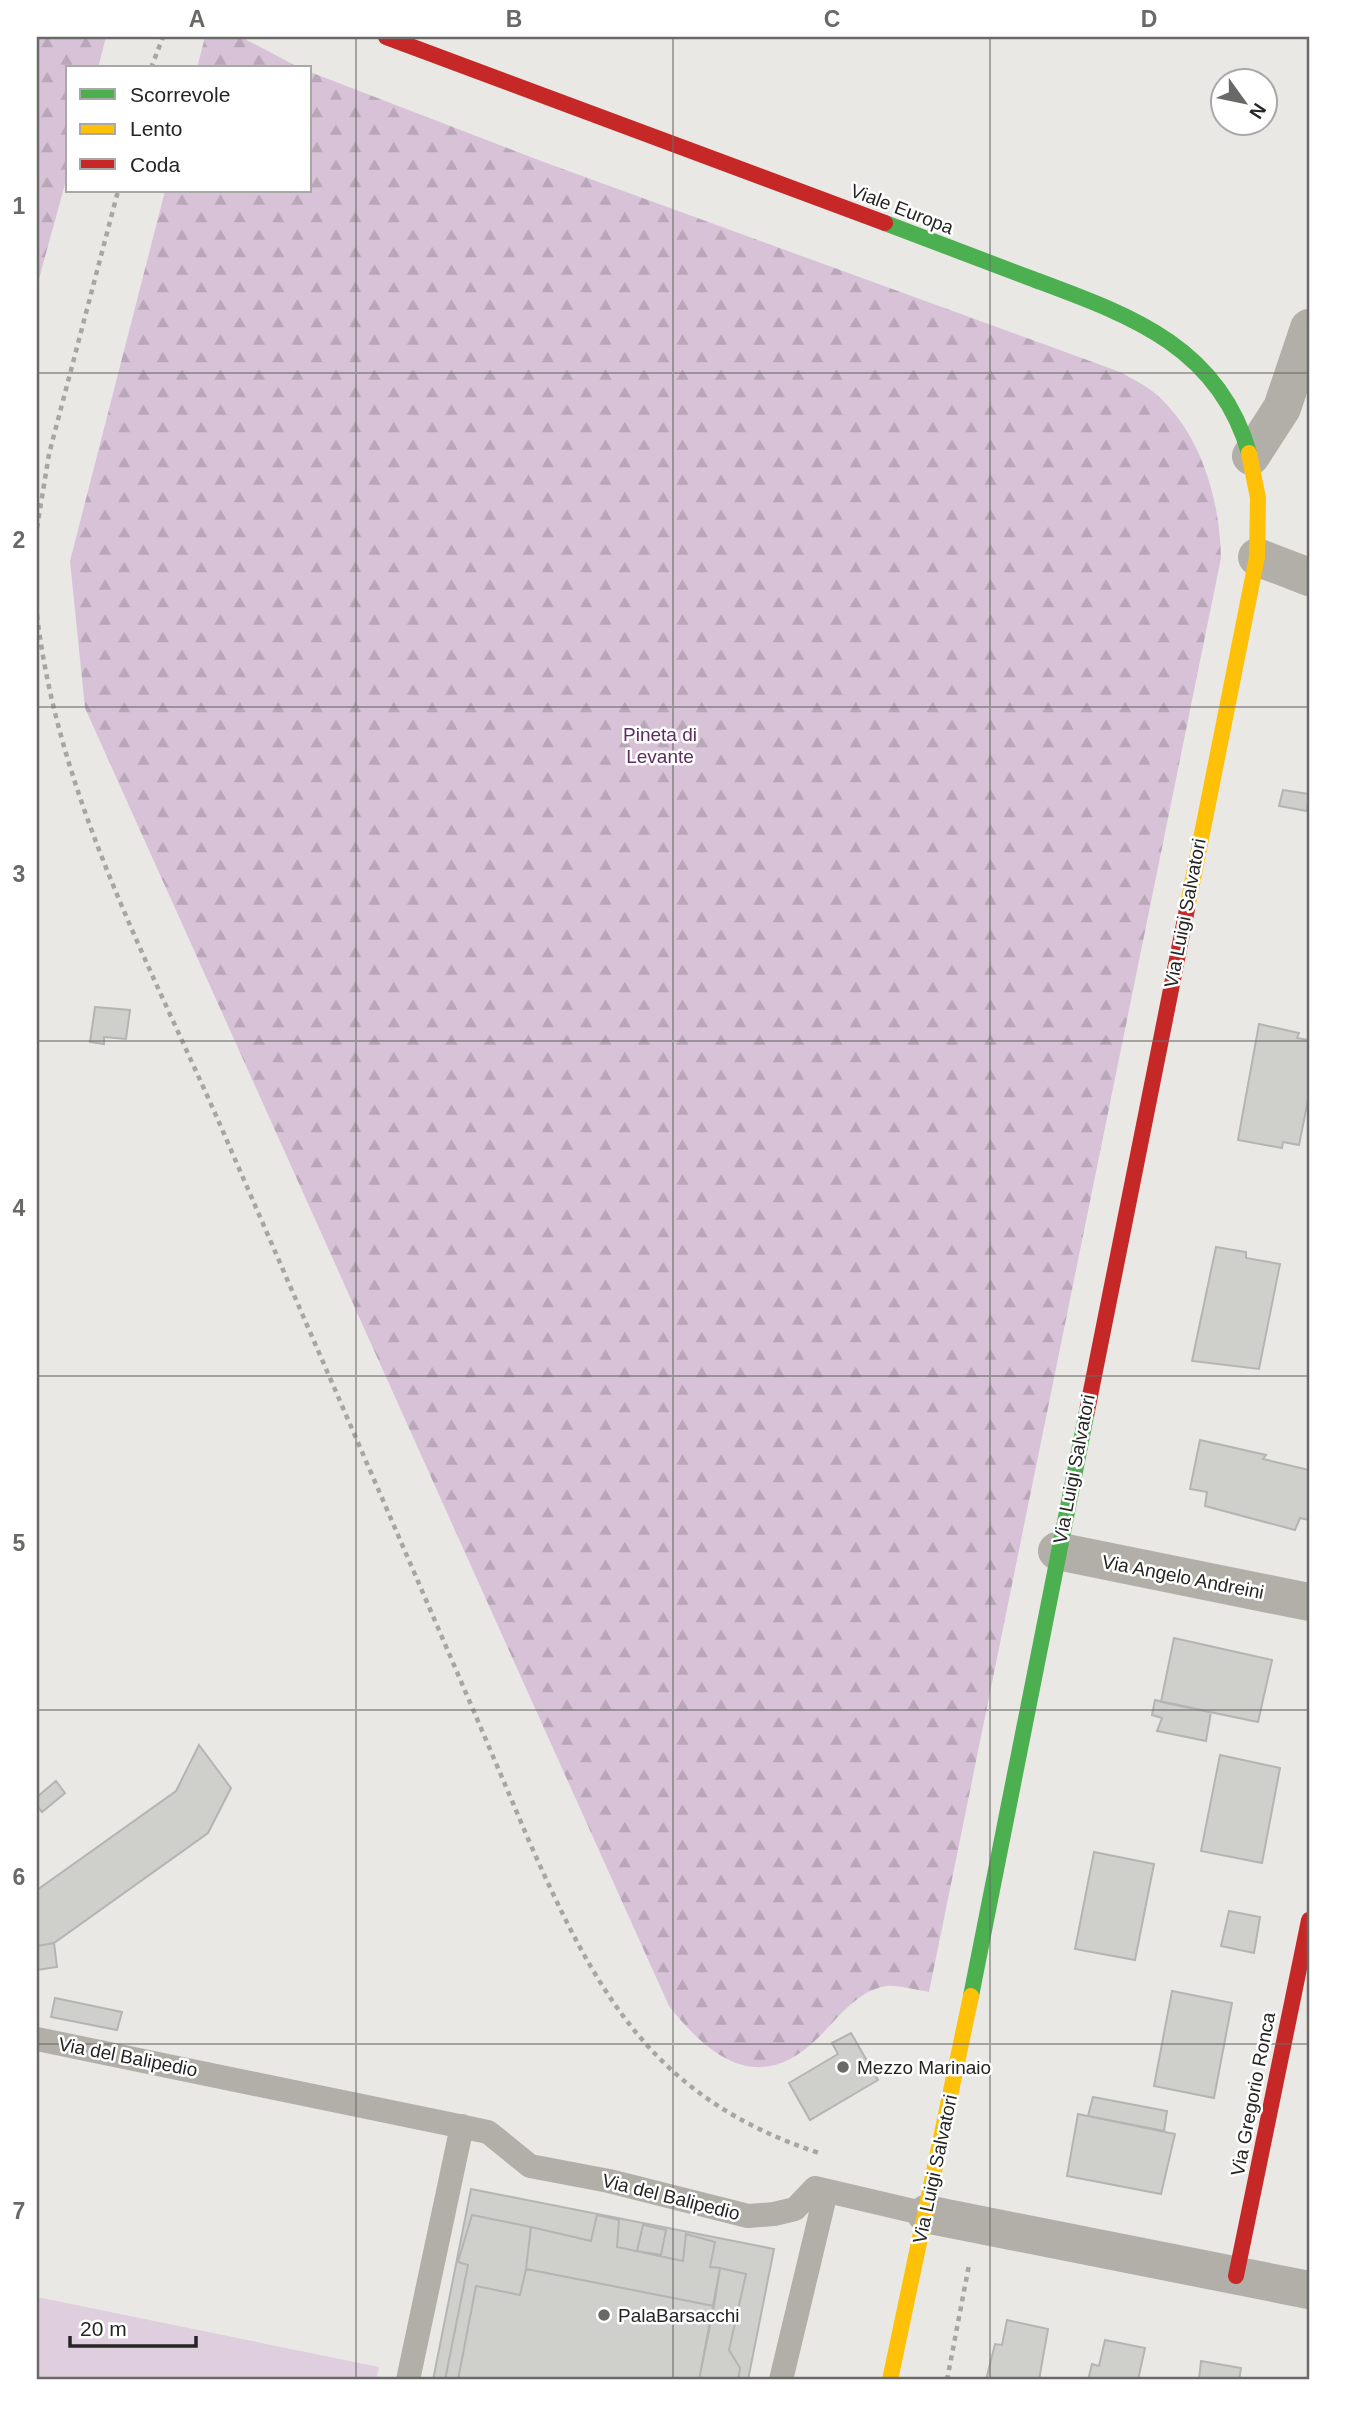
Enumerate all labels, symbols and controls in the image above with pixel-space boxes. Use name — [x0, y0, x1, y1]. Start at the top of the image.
text: A — [189, 6, 205, 32]
text: B — [506, 6, 522, 32]
text: C — [824, 6, 840, 32]
text: D — [1141, 6, 1157, 32]
legend — [66, 66, 312, 192]
north arrow — [1210, 66, 1280, 136]
text: Scorrevole — [130, 83, 230, 106]
text: N — [1245, 100, 1270, 122]
text: Lento — [130, 117, 183, 140]
text: Coda — [130, 153, 181, 176]
street label: Viale Europa — [848, 180, 957, 238]
text: 1 — [13, 193, 26, 219]
text: 2 — [13, 527, 25, 553]
park label: Pineta di Levante — [623, 724, 697, 767]
street label: Via Luigi Salvatori — [1160, 837, 1210, 989]
text: 3 — [13, 861, 25, 887]
text: 4 — [13, 1195, 26, 1221]
street label: Via Luigi Salvatori — [1049, 1393, 1099, 1545]
text: 5 — [13, 1530, 26, 1556]
street label: Via Angelo Andreini — [1100, 1551, 1266, 1603]
text: 6 — [13, 1864, 25, 1890]
street label: Via Gregorio Ronca — [1227, 2010, 1279, 2178]
street label: Via del Balipedio — [57, 2033, 199, 2081]
place label: Mezzo Marinaio — [857, 2057, 991, 2078]
marker: Mezzo Marinaio — [835, 2059, 851, 2075]
street label: Via Luigi Salvatori — [909, 2093, 961, 2245]
street label: Via del Balipedio — [600, 2170, 742, 2224]
text: 7 — [13, 2198, 25, 2224]
scale bar — [70, 2305, 196, 2349]
place label: PalaBarsacchi — [618, 2305, 739, 2326]
marker: PalaBarsacchi — [596, 2307, 612, 2323]
text: 20 m — [80, 2317, 127, 2340]

